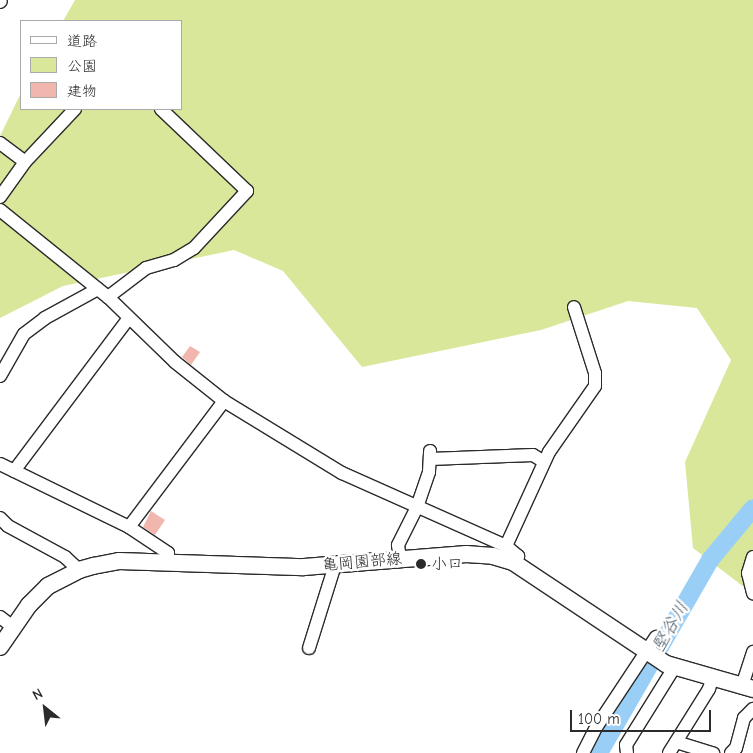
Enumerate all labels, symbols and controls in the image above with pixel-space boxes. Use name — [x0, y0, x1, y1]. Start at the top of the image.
legend — [20, 20, 182, 110]
text: 道路 — [67, 32, 97, 50]
text: 公園 — [67, 57, 97, 75]
text: 建物 — [67, 82, 97, 100]
street label: 亀岡園部線 — [321, 549, 403, 575]
place label: 小口 — [431, 554, 463, 574]
marker: 小口 — [415, 558, 427, 570]
water label: 堅谷川 — [648, 598, 694, 656]
north arrow — [20, 683, 70, 733]
text: N — [29, 685, 46, 704]
scale bar — [573, 700, 714, 732]
text: 100 m — [578, 710, 620, 728]

